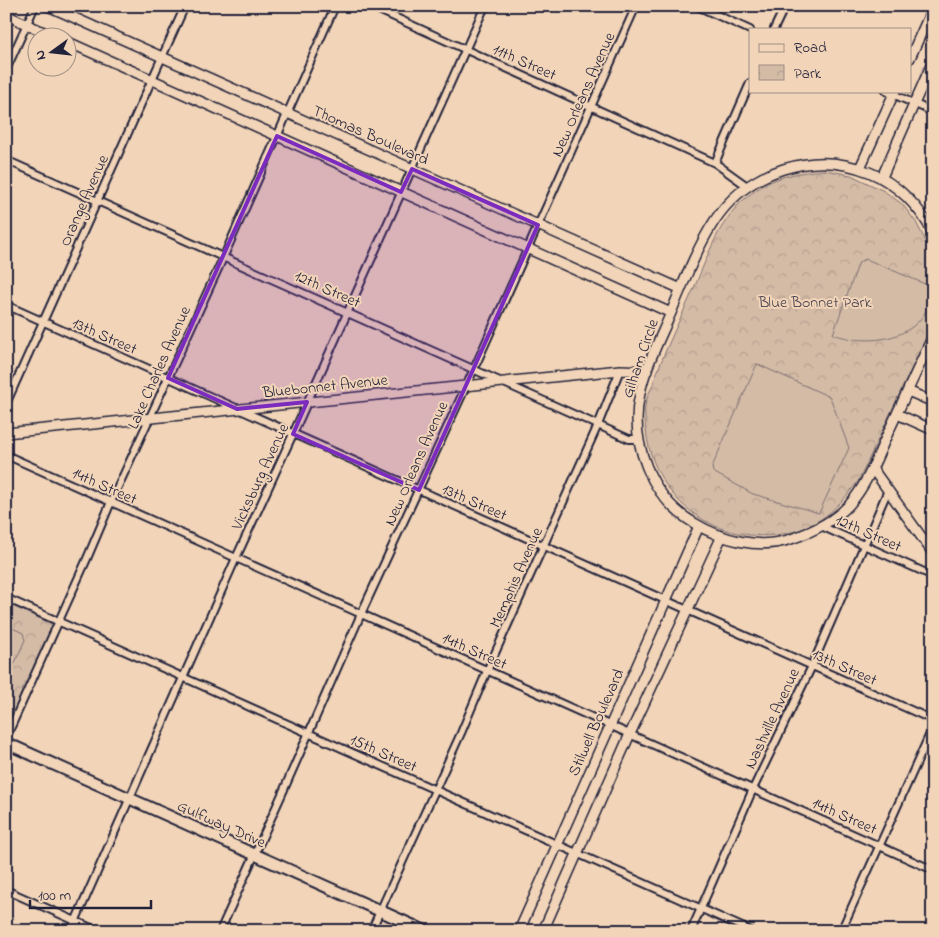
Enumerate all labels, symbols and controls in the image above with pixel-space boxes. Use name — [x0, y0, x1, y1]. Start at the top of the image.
north arrow — [28, 28, 78, 78]
street label: New Orleans Avenue — [546, 28, 622, 161]
legend — [749, 28, 912, 92]
text: Road — [794, 37, 827, 59]
street label: 11th Street — [488, 38, 560, 88]
text: N — [30, 48, 52, 62]
text: Park — [794, 63, 822, 85]
street label: Thomas Boulevard — [308, 99, 432, 172]
street label: Orange Avenue — [54, 150, 116, 251]
street label: 12th Street — [290, 265, 365, 315]
park label: Blue Bonnet Park — [757, 291, 873, 315]
street label: Lake Charles Avenue — [122, 302, 198, 433]
street label: 13th Street — [68, 312, 141, 362]
street label: Gilham Circle — [616, 315, 666, 401]
street label: Bluebonnet Avenue — [260, 368, 390, 406]
street label: New Orleans Avenue — [379, 397, 455, 530]
street label: Vicksburg Avenue — [225, 419, 296, 535]
street label: 14th Street — [68, 462, 141, 512]
street label: 13th Street — [438, 478, 511, 528]
street label: 12th Street — [831, 509, 906, 559]
street label: Memphis Avenue — [484, 523, 550, 632]
street label: 14th Street — [438, 627, 511, 677]
street label: 13th Street — [808, 643, 881, 693]
street label: Nashville Avenue — [739, 664, 807, 773]
street label: Stilwell Boulevard — [562, 665, 631, 780]
street label: 15th Street — [346, 728, 421, 780]
street label: 14th Street — [808, 792, 881, 842]
street label: Gulfway Drive — [173, 795, 270, 855]
scale bar — [30, 877, 151, 909]
text: 100 m — [38, 885, 71, 907]

